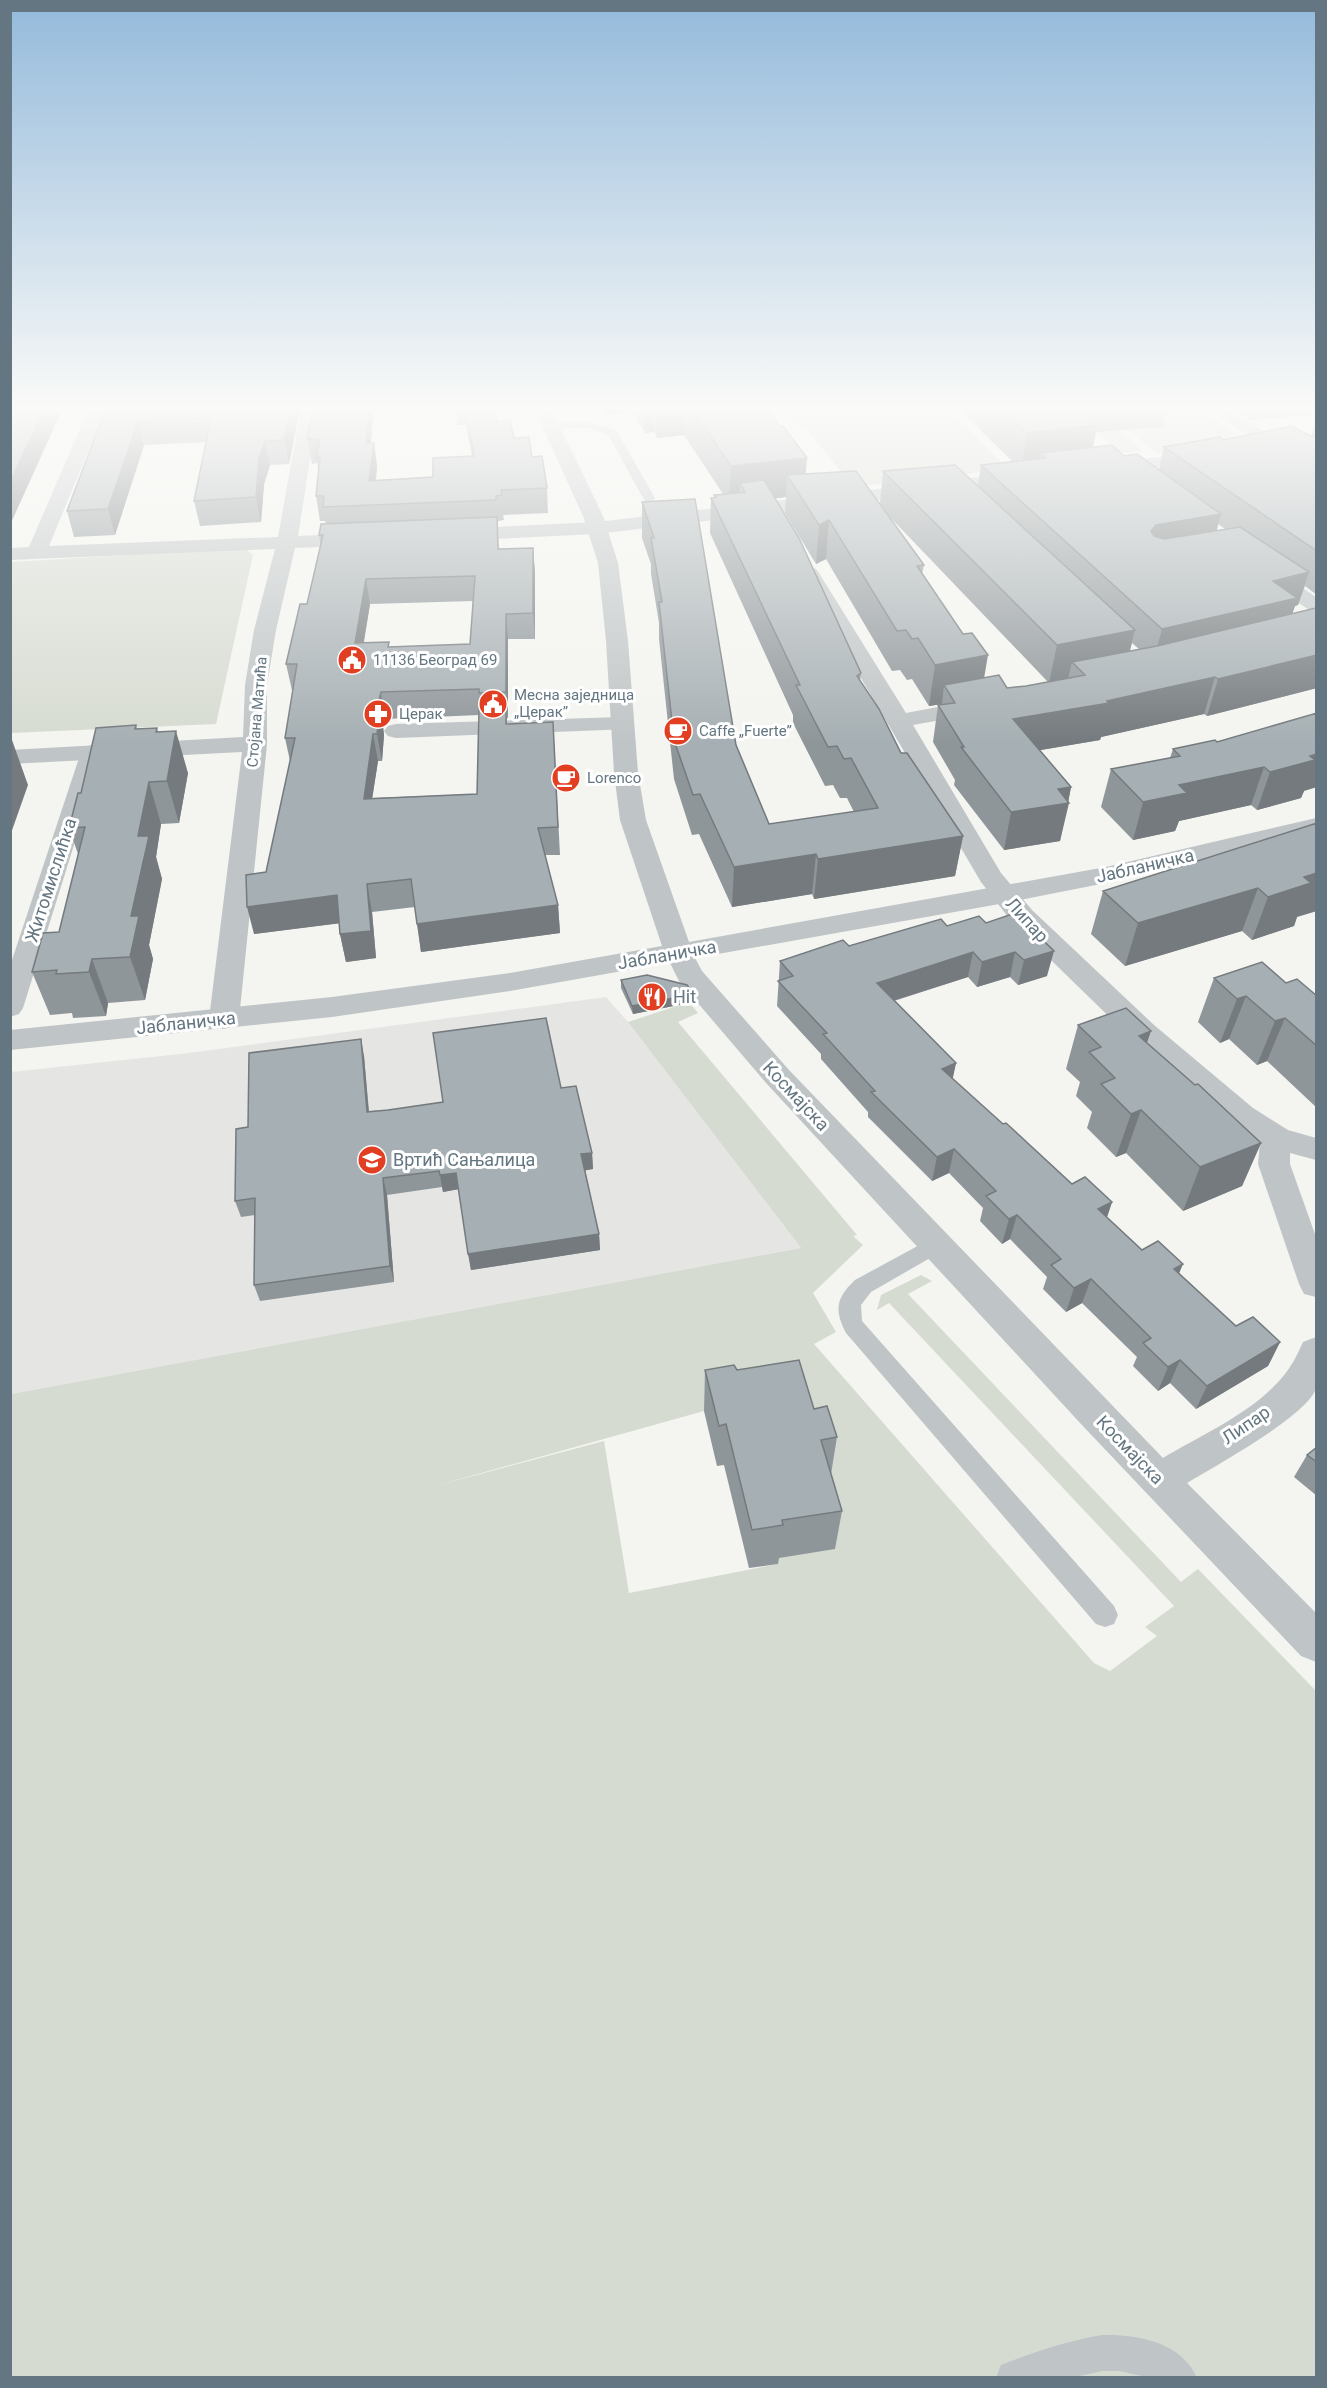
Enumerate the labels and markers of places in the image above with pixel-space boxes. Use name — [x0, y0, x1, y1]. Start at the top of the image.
public building icon: 11136 Београд 69 — [336, 644, 368, 676]
place label: 11136 Београд 69 — [373, 651, 497, 669]
place label: Месна заједница „Церак” — [514, 686, 634, 721]
public building icon: Месна заједница „Церак” — [477, 688, 509, 720]
pharmacy icon: Церак — [362, 698, 394, 730]
place label: Церак — [399, 705, 443, 723]
cafe icon: Caffe „Fuerte” — [662, 715, 694, 747]
place label: Caffe „Fuerte” — [699, 722, 792, 740]
cafe icon: Lorenco — [550, 762, 582, 794]
place label: Lorenco — [587, 769, 641, 787]
restaurant icon: Hit — [636, 981, 668, 1013]
place label: Hit — [673, 986, 696, 1007]
school or university icon: Вртић Сањалица — [356, 1144, 388, 1176]
place label: Вртић Сањалица — [393, 1149, 535, 1170]

